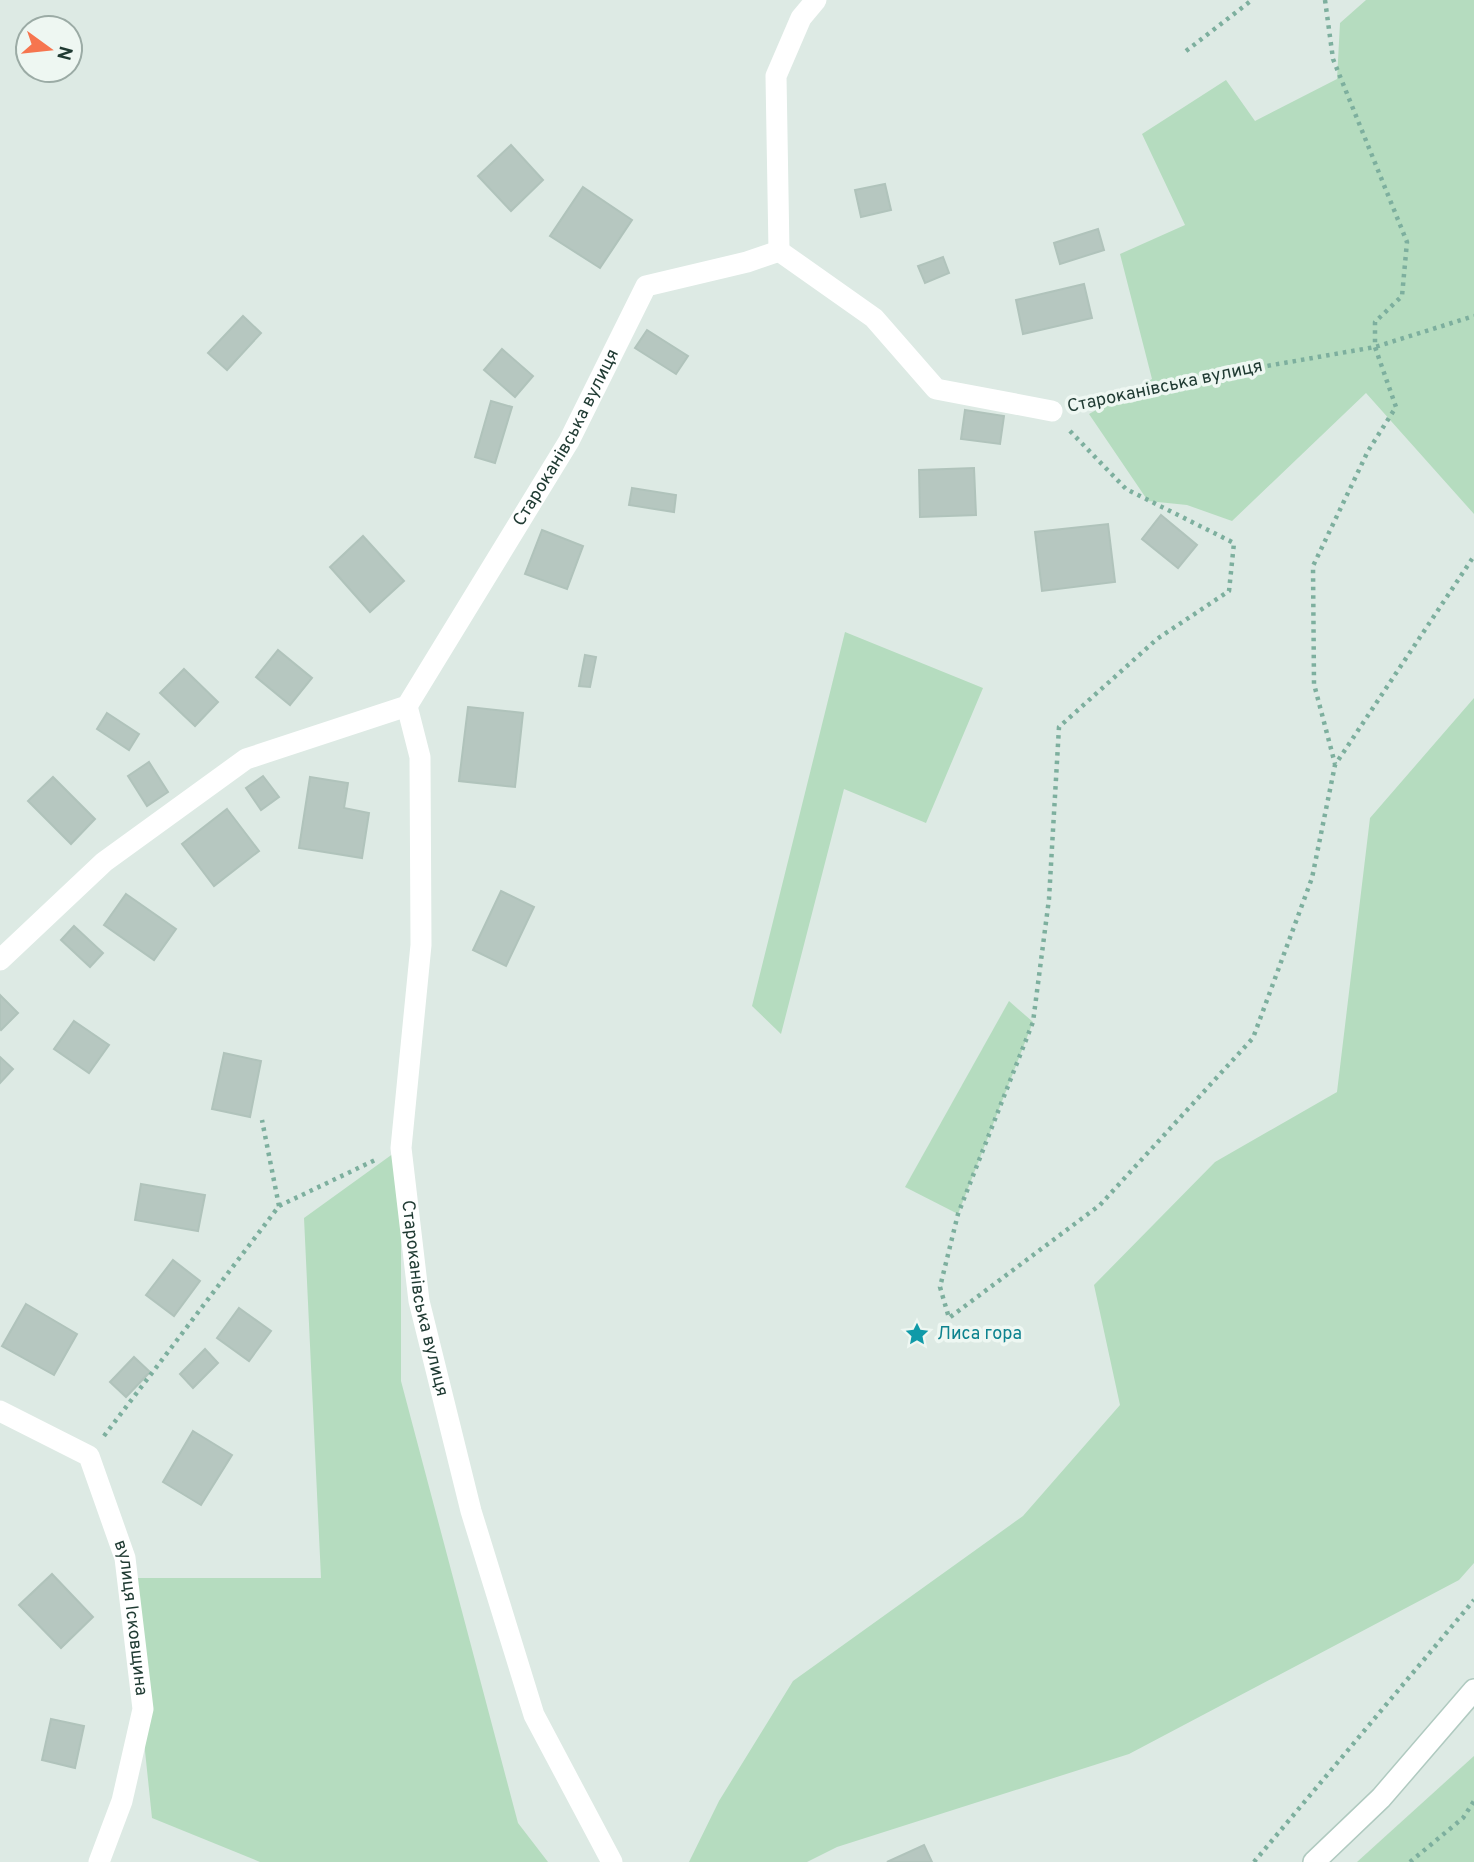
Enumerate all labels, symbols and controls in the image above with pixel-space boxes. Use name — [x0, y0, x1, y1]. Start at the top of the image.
north arrow — [14, 14, 84, 84]
text: N — [50, 43, 77, 63]
street label: Староканівська вулиця — [508, 345, 624, 531]
street label: Староканівська вулиця — [1065, 355, 1265, 419]
street label: Староканівська вулиця — [396, 1199, 454, 1399]
place icon: Лиса гора — [903, 1320, 931, 1348]
place label: Лиса гора — [937, 1323, 1022, 1346]
street label: вулиця Ісковщина — [108, 1537, 153, 1697]

